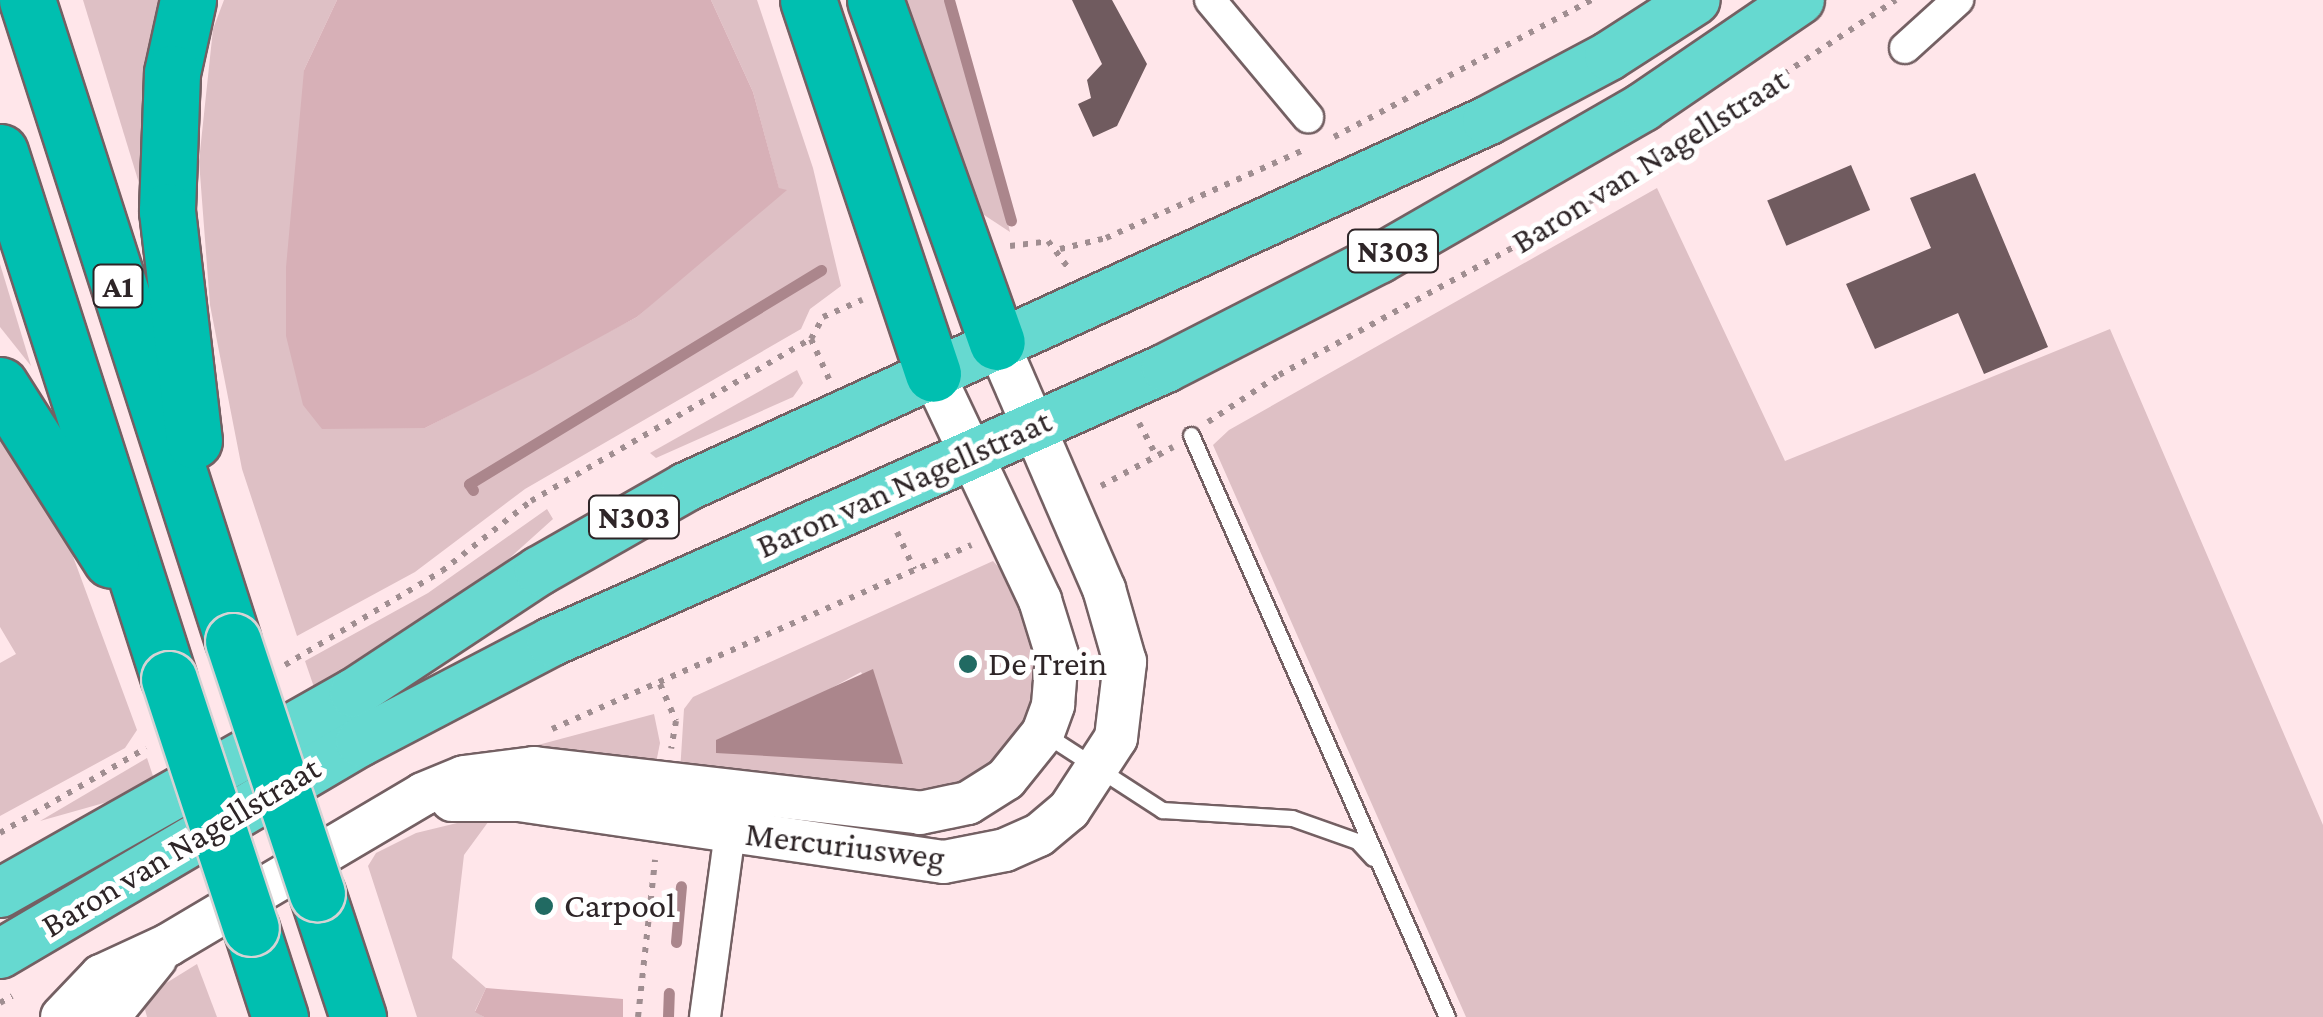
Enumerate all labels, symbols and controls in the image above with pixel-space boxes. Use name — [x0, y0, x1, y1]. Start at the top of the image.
street label: Baron van Nagellstraat — [1504, 59, 1796, 263]
road number: N303 — [1346, 224, 1440, 278]
road number: A1 — [90, 259, 146, 313]
street label: Baron van Nagellstraat — [750, 400, 1058, 568]
road number: N303 — [586, 490, 682, 544]
place label: De Trein — [988, 643, 1107, 685]
marker: De Trein — [957, 653, 979, 675]
street label: Baron van Nagellstraat — [34, 747, 328, 947]
street label: Mercuriusweg — [743, 813, 947, 879]
place label: Carpool — [564, 885, 675, 927]
marker: Carpool — [533, 895, 555, 917]

